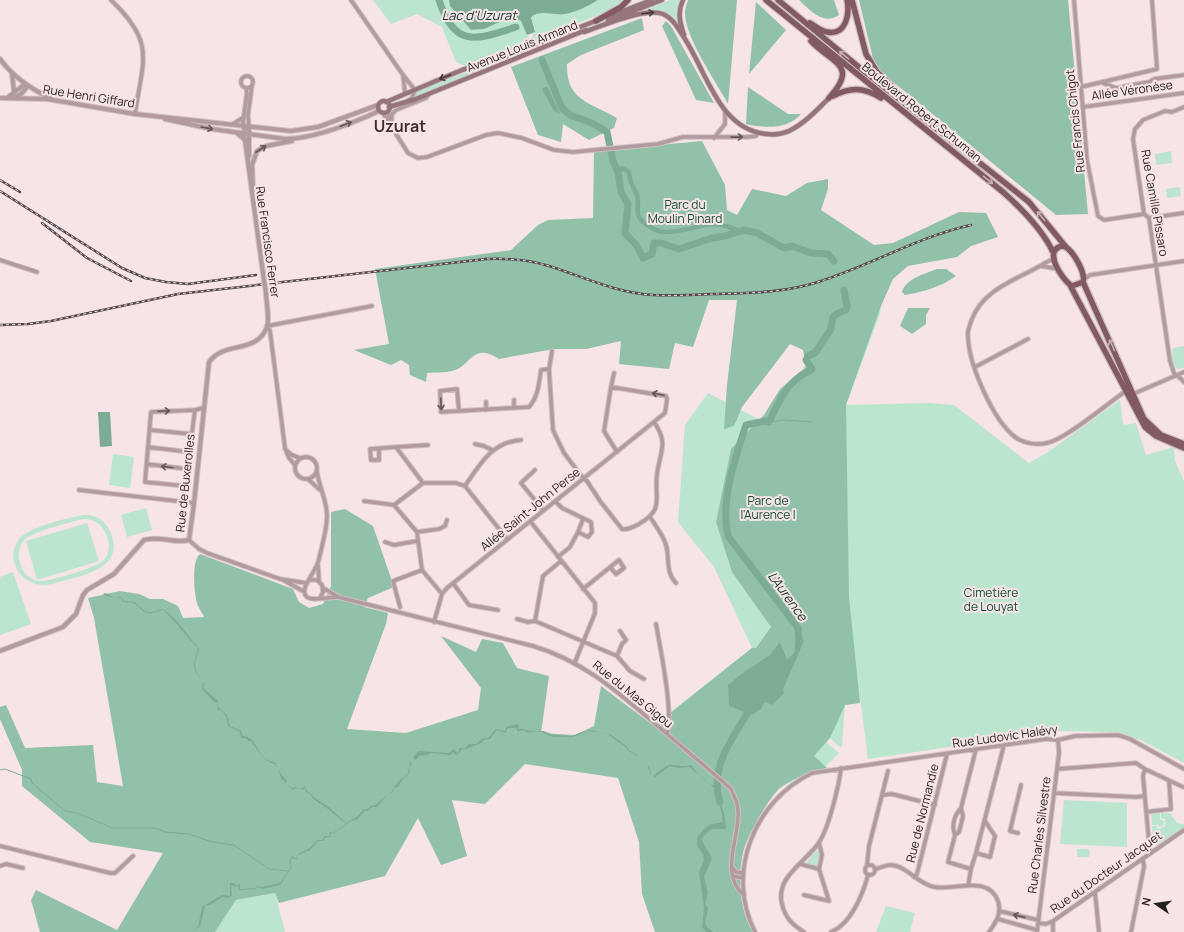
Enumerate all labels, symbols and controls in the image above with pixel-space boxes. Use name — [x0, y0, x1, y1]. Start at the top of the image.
water label: Lac d'Uzurat — [442, 6, 518, 24]
one-way arrow — [641, 9, 654, 17]
street label: Avenue Louis Armand — [464, 16, 580, 76]
one-way arrow — [839, 51, 850, 60]
street label: Boulevard Robert Schuman — [858, 58, 986, 166]
street label: Rue Francis Chigot — [1061, 68, 1089, 173]
one-way arrow — [439, 74, 451, 82]
street label: Allée Véronèse — [1090, 76, 1174, 104]
street label: Rue Henri Giffard — [42, 80, 136, 112]
district label: Uzurat — [374, 115, 426, 137]
one-way arrow — [340, 119, 352, 127]
one-way arrow — [200, 125, 213, 133]
one-way arrow — [730, 134, 743, 141]
one-way arrow — [255, 145, 267, 153]
street label: Rue Camille Pissaro — [1137, 148, 1173, 258]
one-way arrow — [983, 175, 994, 184]
street label: Rue Francisco Ferrer — [252, 185, 284, 299]
park label: Parc du Moulin Pinard — [648, 196, 722, 227]
one-way arrow — [1037, 211, 1046, 222]
one-way arrow — [1108, 339, 1115, 351]
one-way arrow — [652, 390, 665, 398]
one-way arrow — [437, 397, 444, 410]
one-way arrow — [157, 408, 170, 415]
street label: Rue de Buxerolles — [171, 433, 199, 533]
one-way arrow — [161, 463, 174, 471]
street label: Allée Saint-John Perse — [476, 463, 584, 555]
park label: Parc de l'Aurence I — [740, 492, 796, 523]
water label: L'Aurence — [764, 568, 813, 625]
park label: Cimetière de Louyat — [964, 584, 1018, 615]
street label: Rue du Mas Gigou — [589, 656, 677, 732]
street label: Rue Ludovic Halévy — [951, 720, 1059, 752]
street label: Rue de Normandie — [902, 762, 942, 864]
street label: Rue Charles Silvestre — [1023, 776, 1055, 894]
street label: Rue du Docteur Jacquet — [1047, 827, 1165, 917]
north arrow — [1136, 884, 1176, 924]
text: N — [1138, 896, 1154, 907]
one-way arrow — [1012, 911, 1025, 919]

